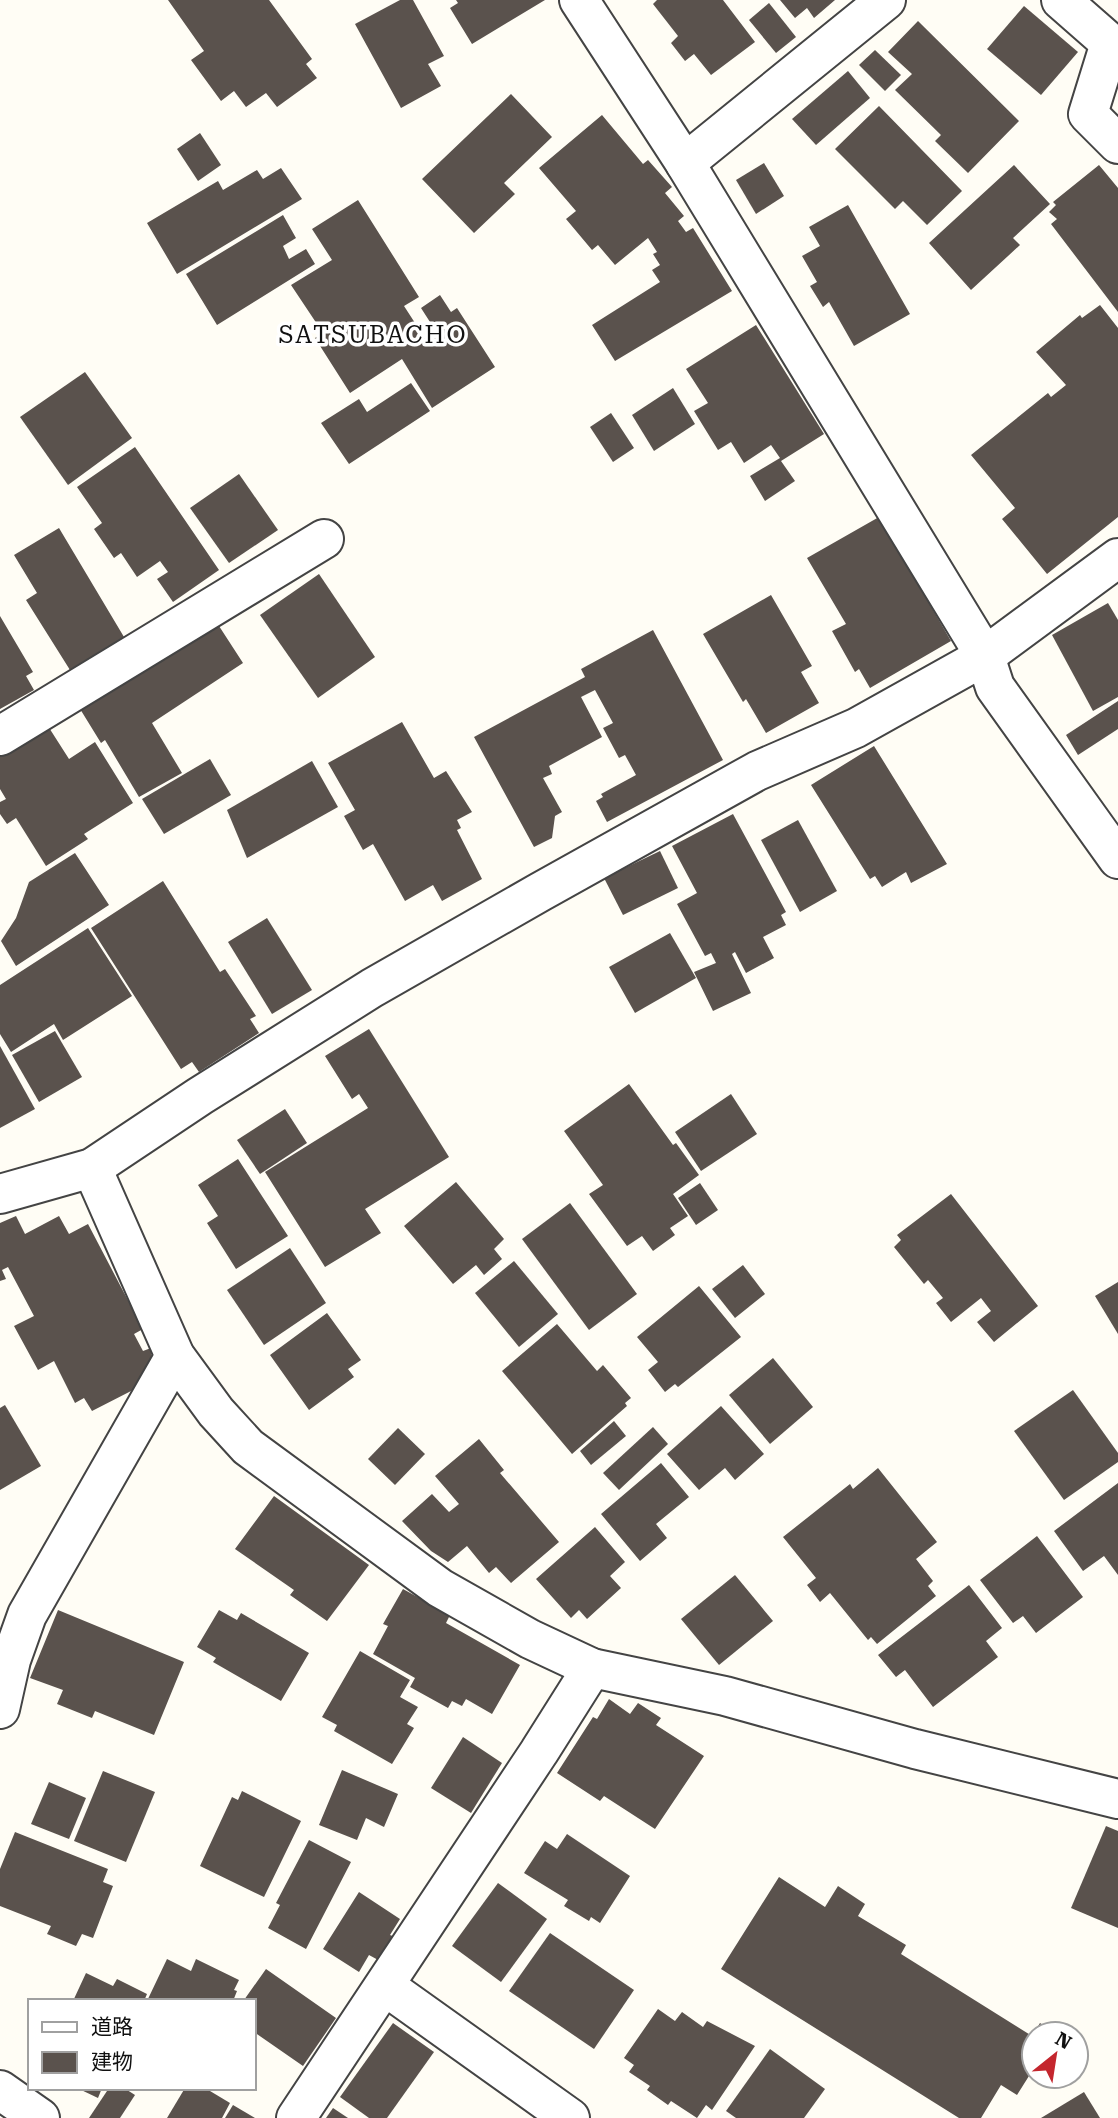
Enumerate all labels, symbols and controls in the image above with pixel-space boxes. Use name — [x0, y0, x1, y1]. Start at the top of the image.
district label: SATSUBACHO — [278, 321, 468, 349]
legend — [28, 1999, 256, 2090]
text: 道路 — [91, 2015, 133, 2039]
north arrow — [1020, 2020, 1090, 2090]
text: N — [1051, 2027, 1076, 2055]
text: 建物 — [91, 2050, 133, 2074]

